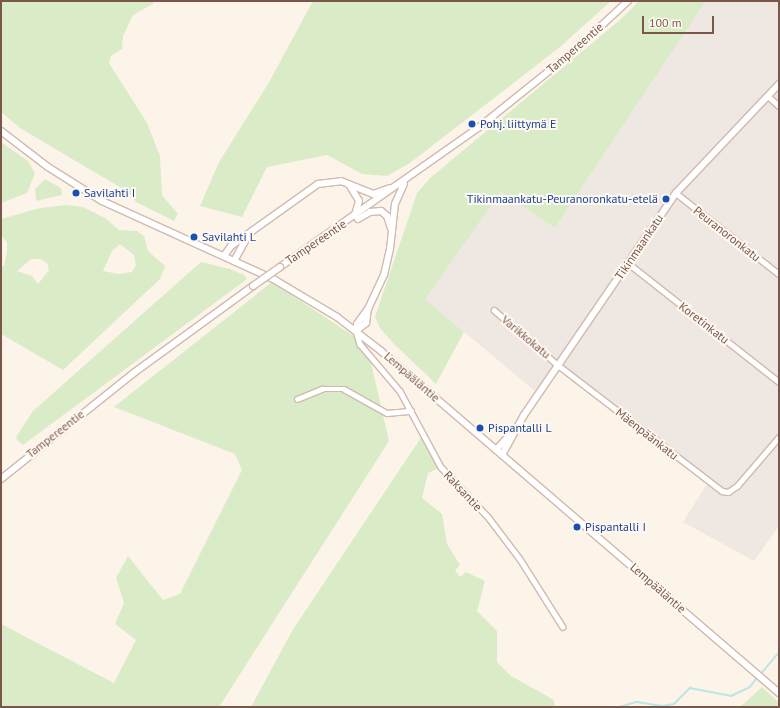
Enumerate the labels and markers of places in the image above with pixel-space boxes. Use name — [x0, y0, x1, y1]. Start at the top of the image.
place label: Pohj. liittymä E — [480, 117, 557, 131]
marker: Pohj. liittymä E — [467, 119, 477, 129]
place label: Savilahti I — [84, 186, 135, 200]
marker: Savilahti I — [71, 188, 81, 198]
place label: Tikinmaankatu-Peuranoronkatu-etelä — [467, 192, 658, 206]
marker: Tikinmaankatu-Peuranoronkatu-etelä — [661, 194, 671, 204]
place label: Savilahti L — [202, 230, 256, 244]
marker: Savilahti L — [189, 232, 199, 242]
place label: Pispantalli L — [488, 421, 552, 435]
marker: Pispantalli L — [475, 423, 485, 433]
place label: Pispantalli I — [585, 520, 646, 534]
marker: Pispantalli I — [572, 522, 582, 532]

